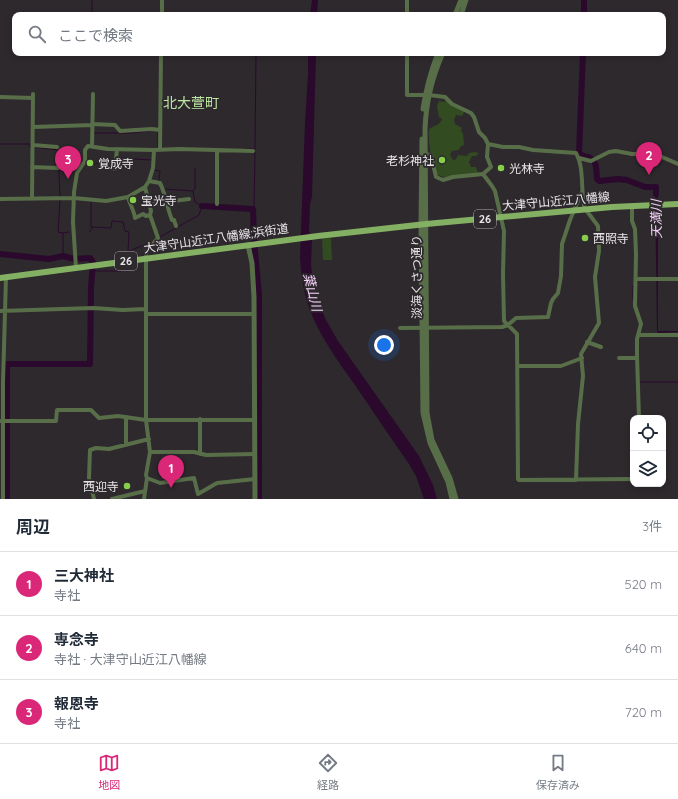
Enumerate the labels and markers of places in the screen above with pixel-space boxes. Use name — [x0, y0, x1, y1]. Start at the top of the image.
pin: 2 — [636, 142, 662, 175]
pin: 3 — [55, 146, 81, 179]
place label: 老杉神社 — [386, 153, 434, 168]
marker: 老杉神社 — [437, 155, 447, 165]
place label: 覚成寺 — [98, 156, 134, 171]
marker: 覚成寺 — [85, 158, 95, 168]
place label: 光林寺 — [509, 161, 545, 176]
marker: 光林寺 — [496, 163, 506, 173]
place label: 宝光寺 — [141, 193, 177, 208]
marker: 宝光寺 — [128, 195, 138, 205]
place label: 西照寺 — [593, 231, 629, 246]
marker: 西照寺 — [580, 233, 590, 243]
pin: 1 — [158, 455, 184, 488]
place label: 西迎寺 — [83, 479, 119, 494]
marker: 西迎寺 — [122, 481, 132, 491]

